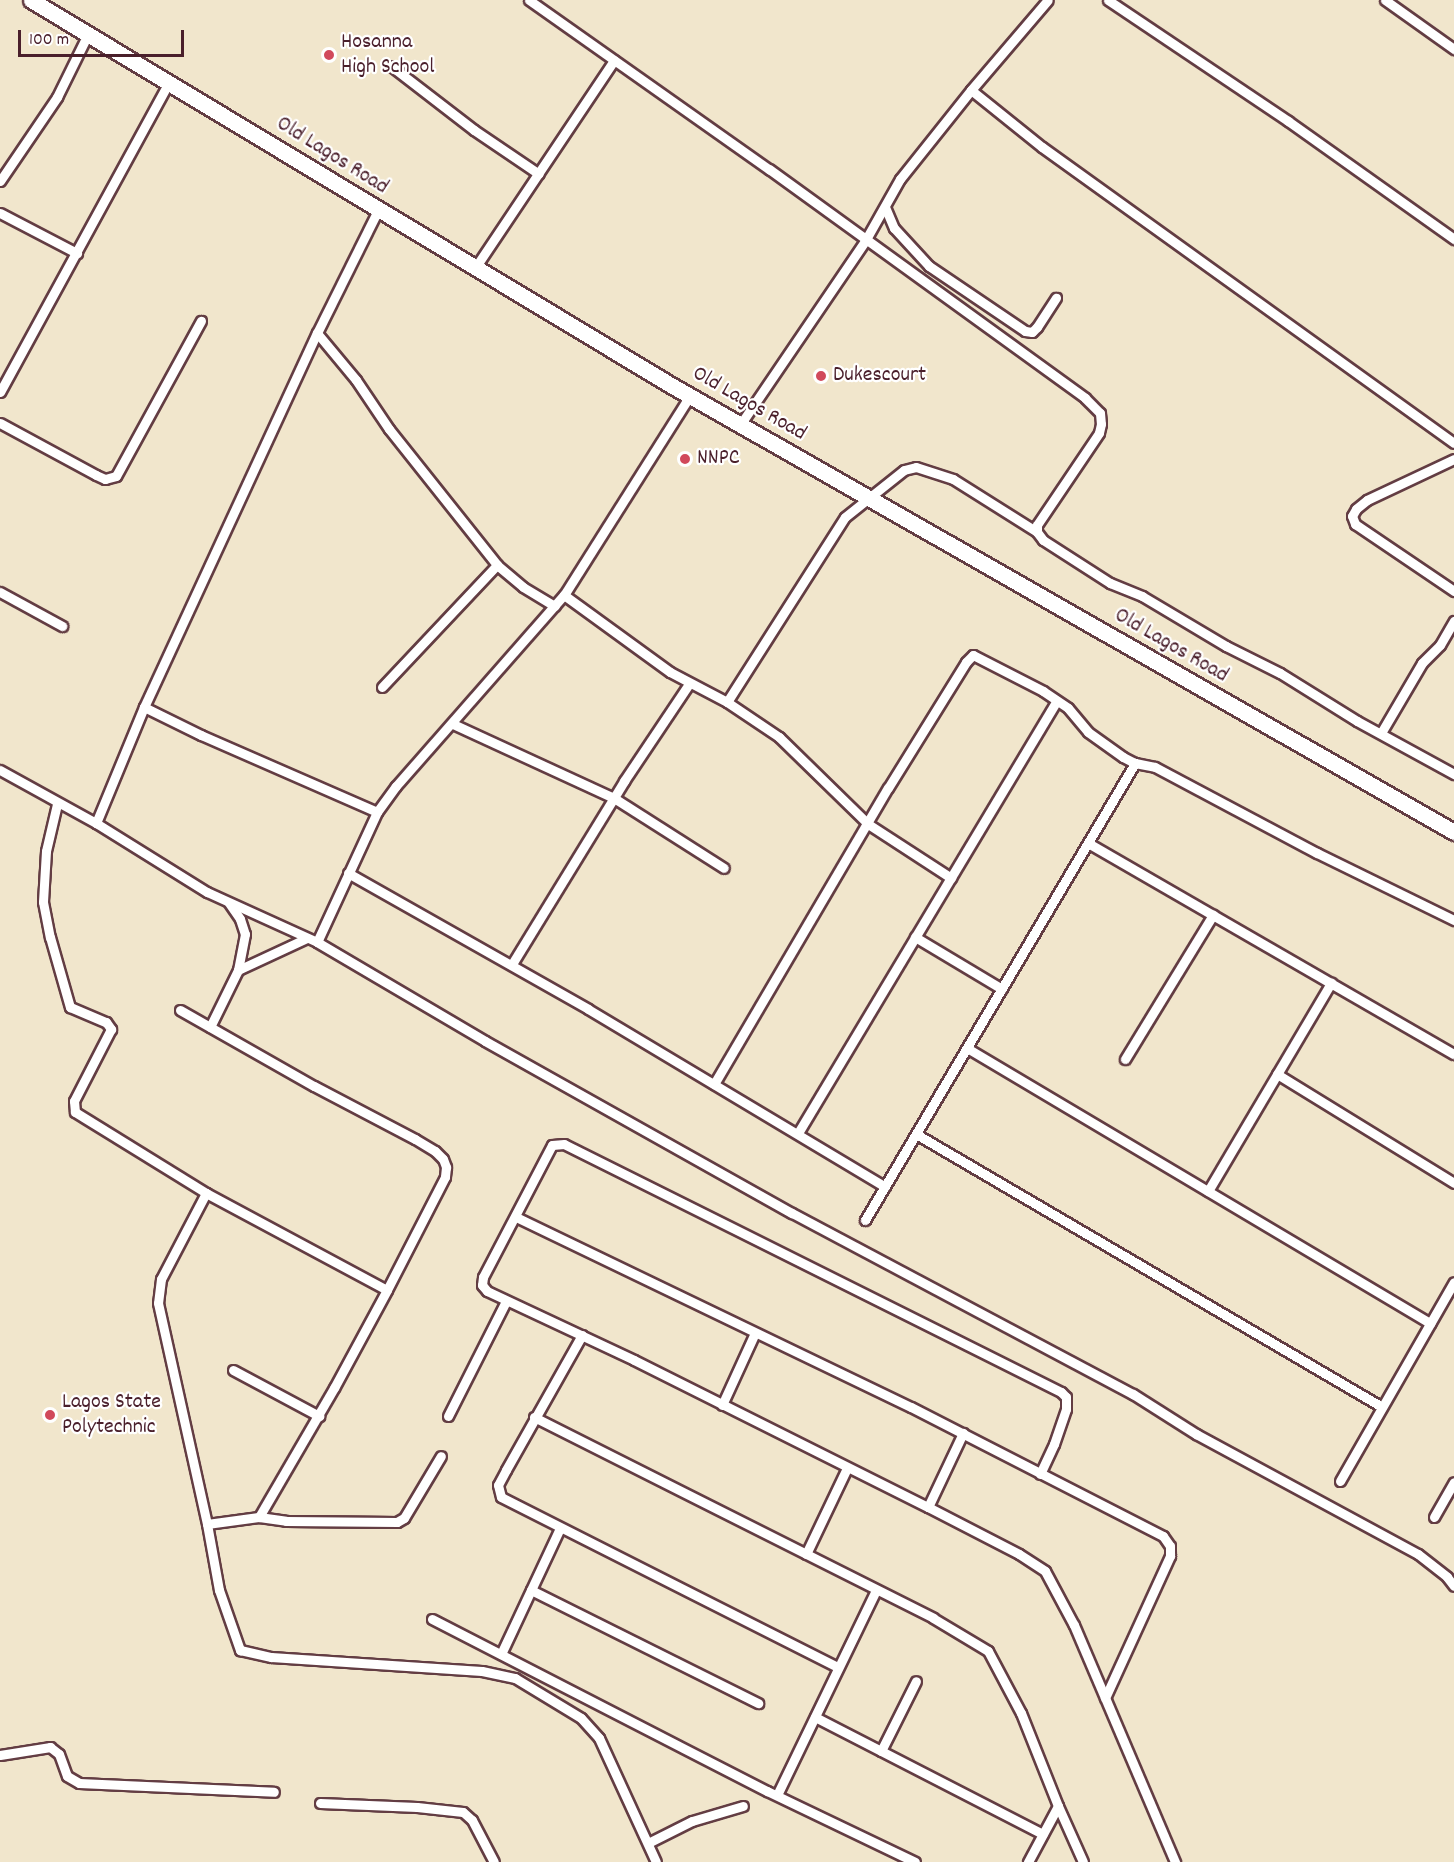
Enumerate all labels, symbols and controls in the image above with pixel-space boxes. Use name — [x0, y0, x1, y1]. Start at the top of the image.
scale bar — [21, 18, 188, 56]
text: 100 m — [29, 28, 69, 53]
place label: Hosanna High School — [341, 29, 434, 80]
marker: Hosanna High School — [322, 48, 336, 62]
street label: Old Lagos Road — [271, 111, 393, 201]
street label: Old Lagos Road — [687, 361, 811, 447]
place label: Dukescourt — [833, 363, 926, 389]
marker: Dukescourt — [814, 369, 828, 383]
place label: NNPC — [697, 446, 740, 472]
marker: NNPC — [678, 452, 692, 466]
street label: Old Lagos Road — [1109, 603, 1233, 689]
place label: Lagos State Polytechnic — [62, 1389, 161, 1440]
marker: Lagos State Polytechnic — [43, 1408, 57, 1422]

